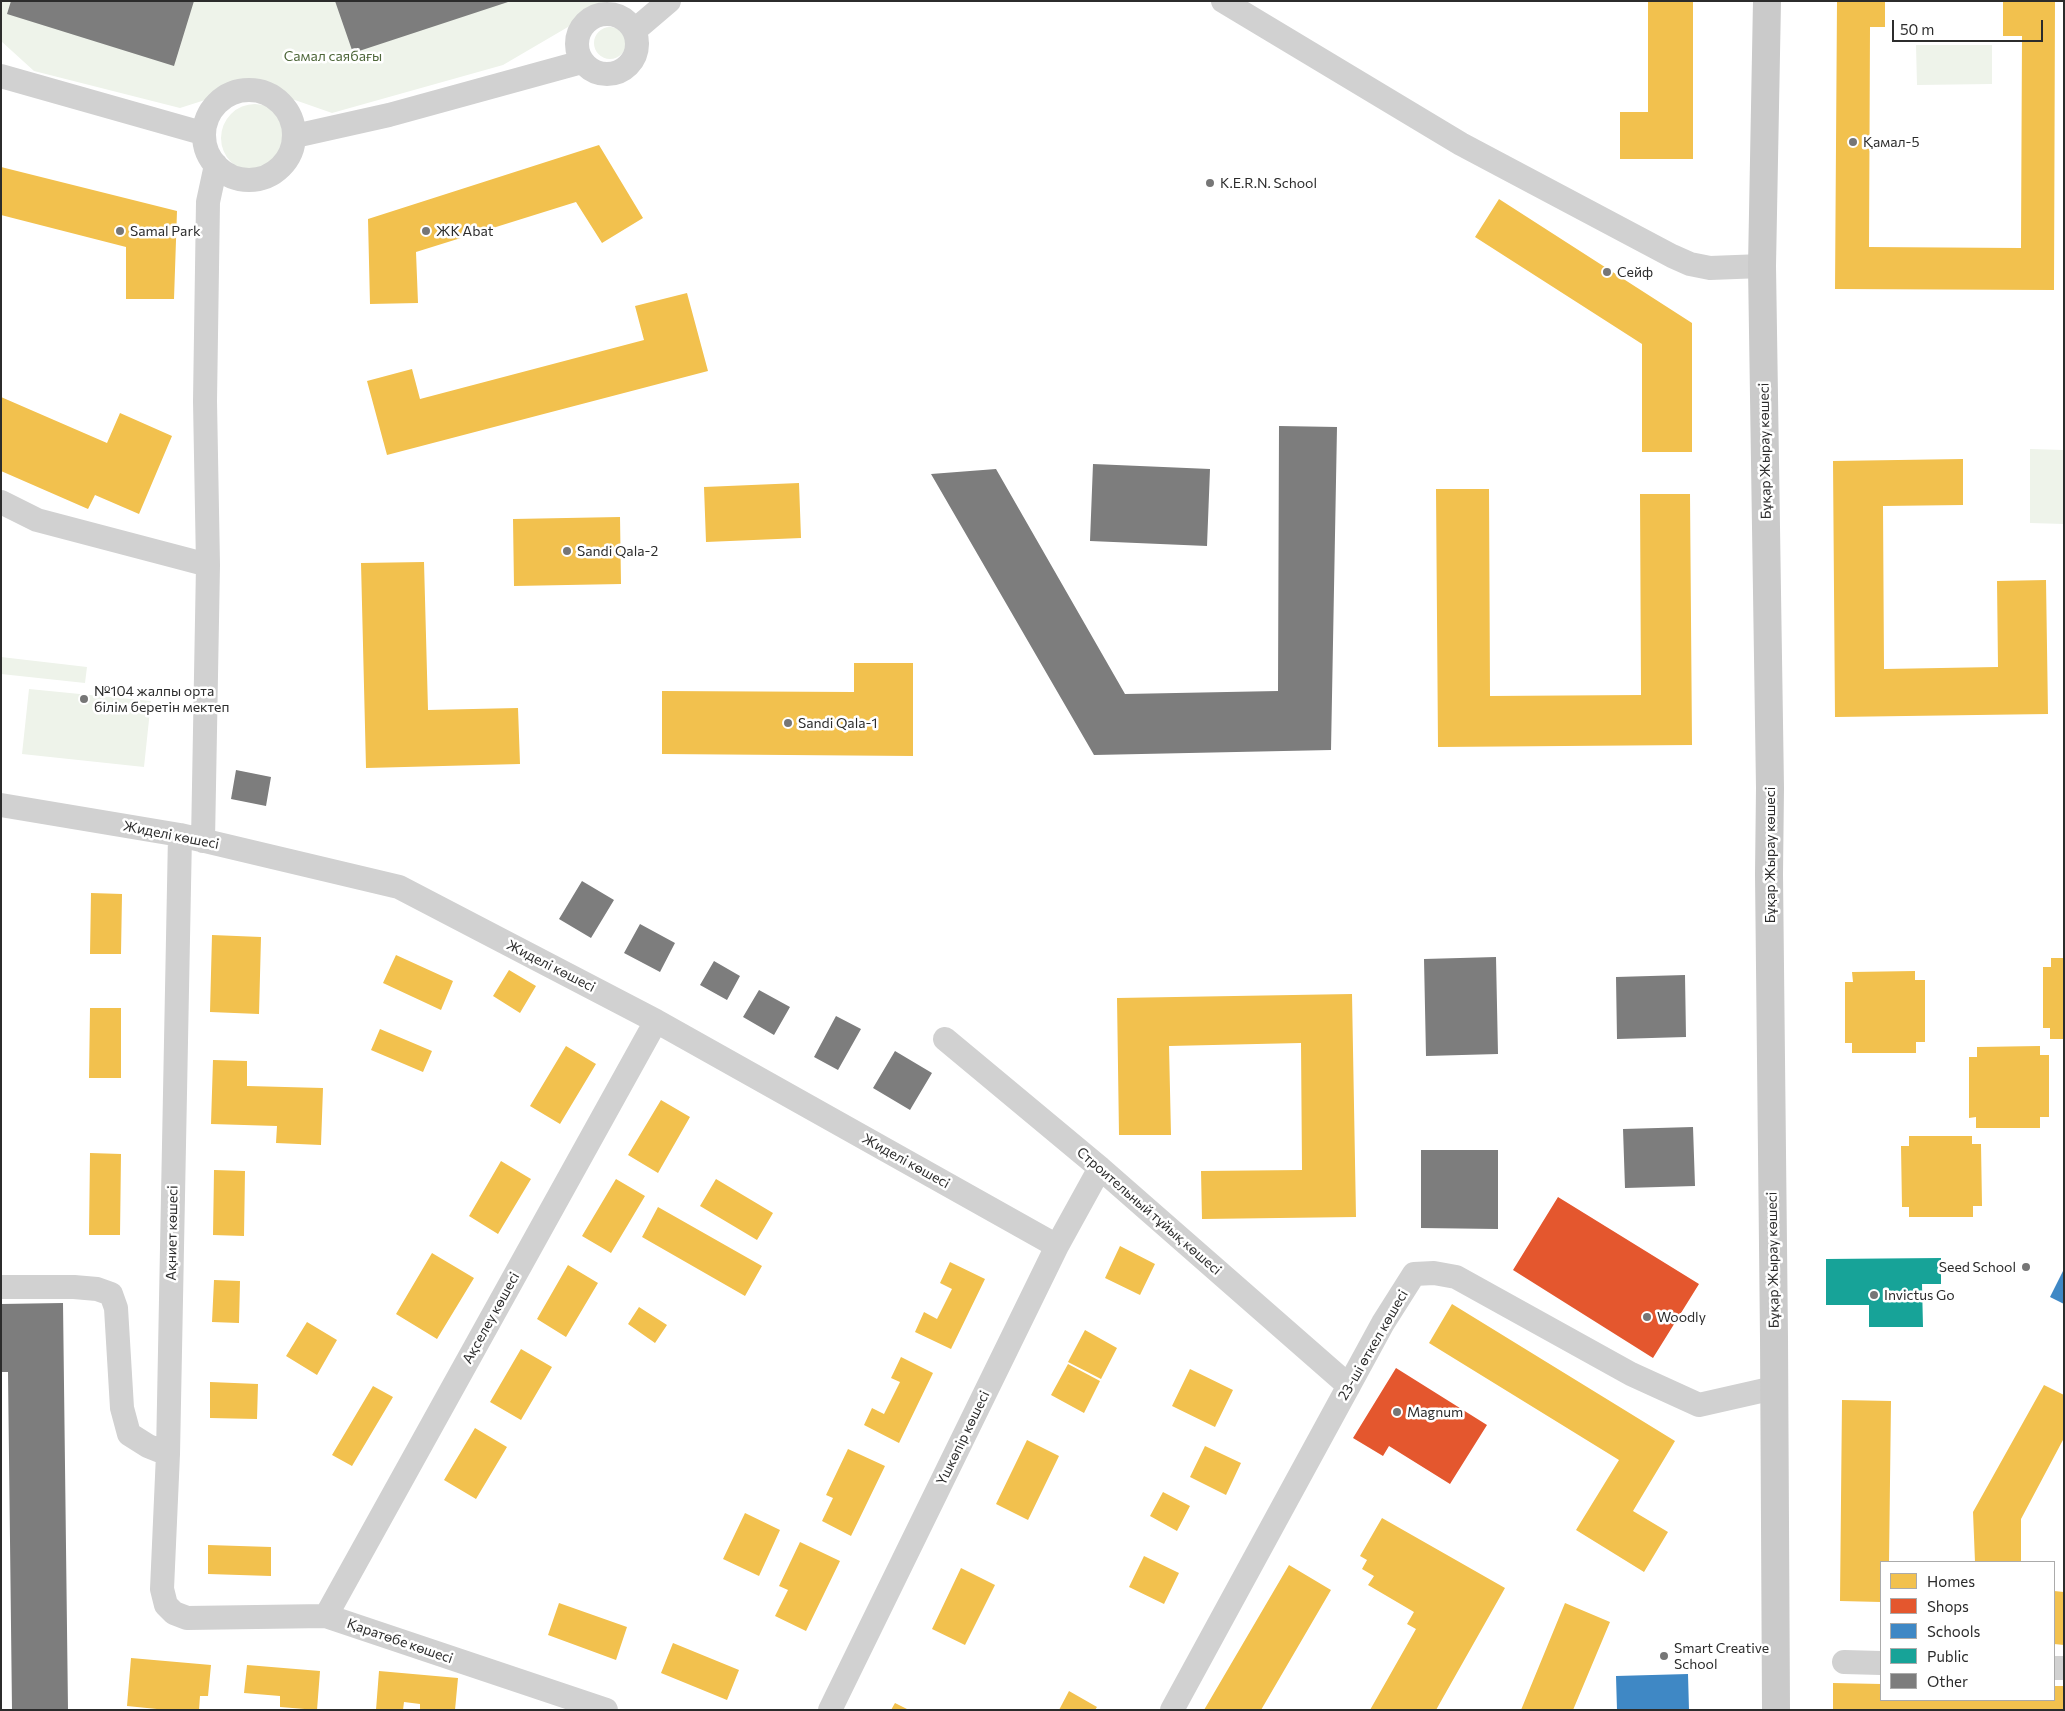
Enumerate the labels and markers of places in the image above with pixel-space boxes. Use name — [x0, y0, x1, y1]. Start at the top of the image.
place label: Қамал-5 — [1863, 134, 1919, 150]
marker: Қамал-5 — [1847, 136, 1859, 148]
place label: K.E.R.N. School — [1220, 175, 1317, 191]
marker: K.E.R.N. School — [1204, 177, 1216, 189]
place label: Samal Park — [130, 223, 201, 239]
place label: ЖК Abat — [436, 223, 494, 239]
marker: Samal Park — [114, 225, 126, 237]
marker: ЖК Abat — [420, 225, 432, 237]
place label: Сейф — [1617, 264, 1653, 280]
marker: Сейф — [1601, 266, 1613, 278]
place label: Sandi Qala-2 — [577, 543, 658, 559]
marker: Sandi Qala-2 — [561, 545, 573, 557]
place label: №104 жалпы орта білім беретін мектеп — [94, 683, 229, 716]
marker: №104 жалпы орта білім беретін мектеп — [78, 693, 90, 705]
place label: Sandi Qala-1 — [798, 715, 877, 731]
marker: Sandi Qala-1 — [782, 717, 794, 729]
place label: Seed School — [1939, 1259, 2016, 1275]
marker: Seed School — [2020, 1261, 2032, 1273]
place label: Invictus Go — [1884, 1287, 1955, 1303]
marker: Invictus Go — [1868, 1289, 1880, 1301]
place label: Woodly — [1657, 1309, 1706, 1325]
marker: Woodly — [1641, 1311, 1653, 1323]
place label: Magnum — [1407, 1404, 1463, 1420]
marker: Magnum — [1391, 1406, 1403, 1418]
place label: Smart Creative School — [1674, 1640, 1769, 1672]
marker: Smart Creative School — [1658, 1650, 1670, 1662]

